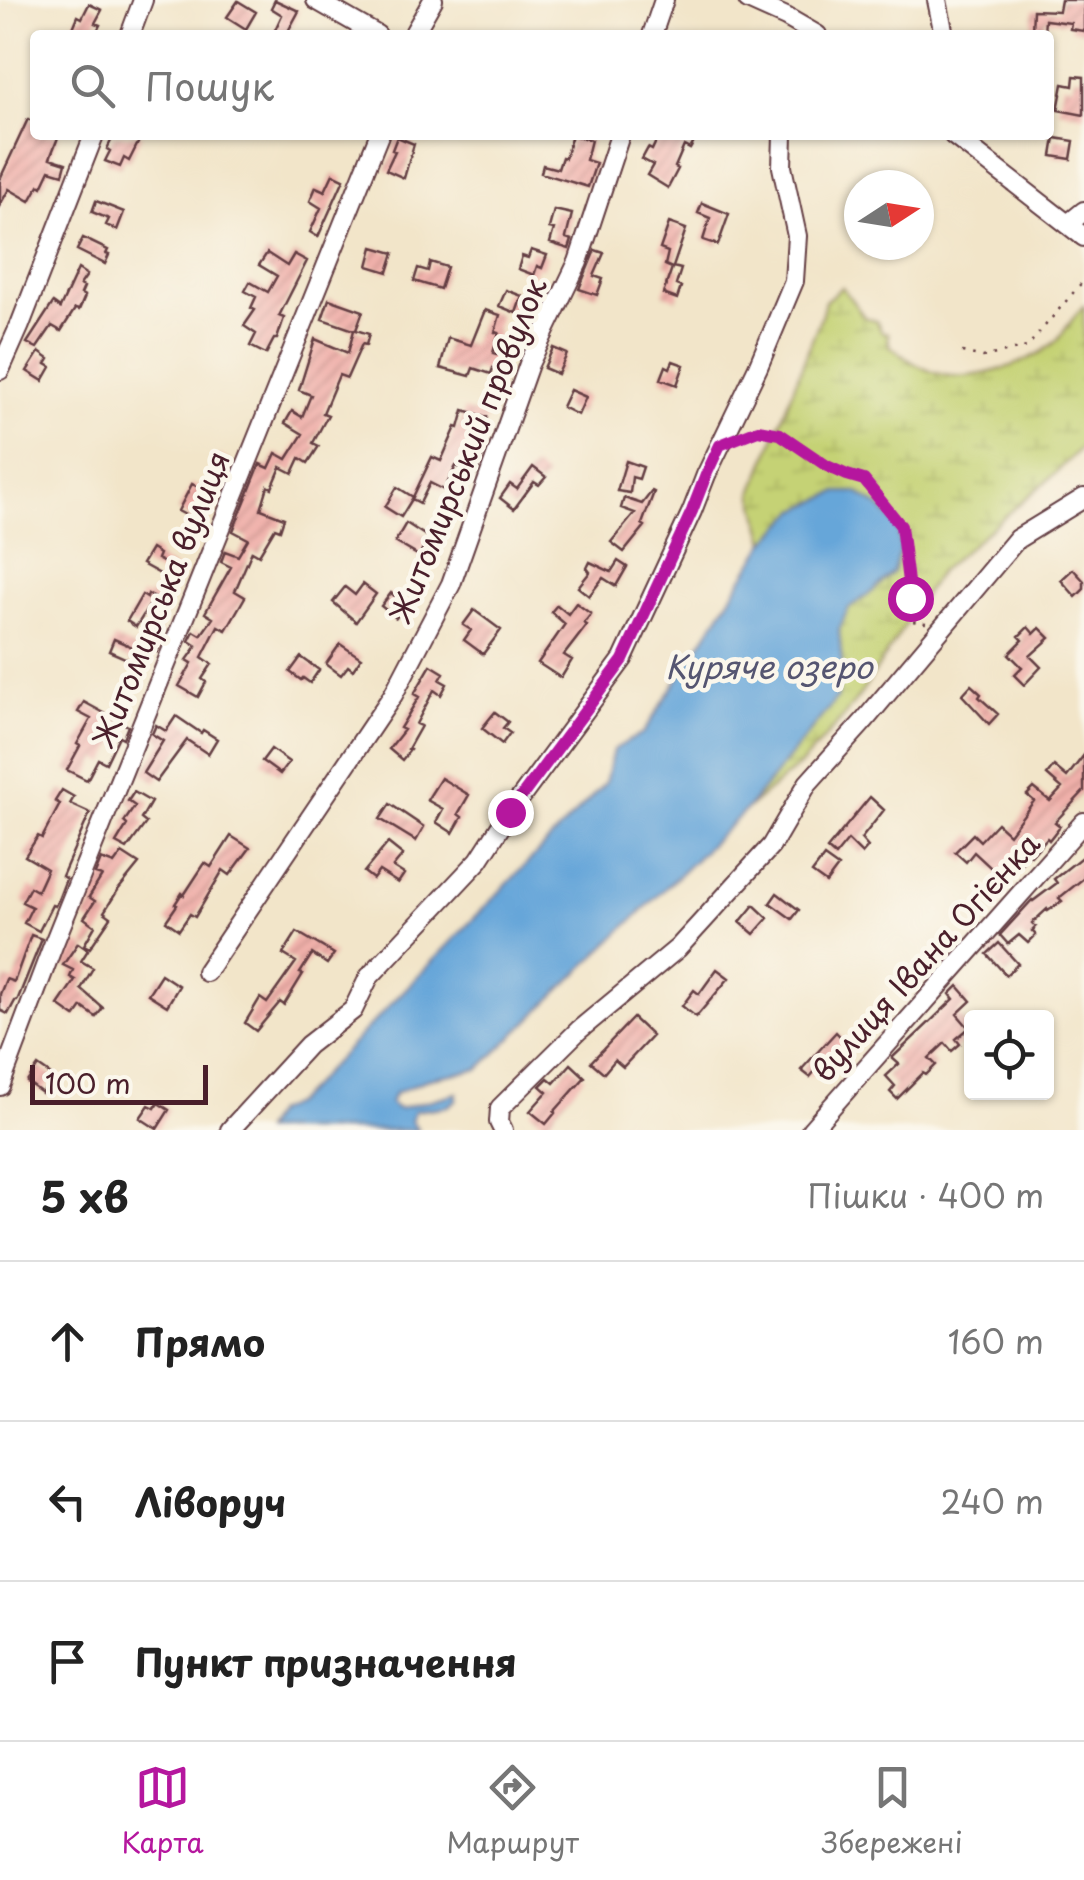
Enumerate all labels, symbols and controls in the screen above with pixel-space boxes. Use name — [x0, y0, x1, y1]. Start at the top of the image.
search box — [30, 30, 1054, 140]
text: Пошук — [145, 57, 274, 114]
icon: search — [65, 58, 120, 113]
north arrow — [844, 170, 934, 260]
street label: Житомирський провулок — [377, 270, 557, 630]
street label: Житомирська вулиця — [80, 444, 240, 754]
route start — [888, 576, 934, 622]
water label: Куряче озеро — [665, 642, 875, 690]
route end — [488, 790, 534, 836]
street label: вулиця Івана Огієнка — [801, 822, 1050, 1091]
map controls — [964, 1010, 1054, 1100]
button: locate — [964, 1010, 1054, 1100]
scale bar — [30, 1060, 208, 1104]
text: 100 m — [45, 1061, 131, 1104]
text: 5 хв — [40, 1164, 129, 1227]
text: Пішки · 400 m — [807, 1171, 1044, 1219]
text: Прямо — [135, 1313, 265, 1370]
icon: ahead — [40, 1314, 95, 1369]
text: 160 m — [948, 1317, 1044, 1365]
text: Ліворуч — [135, 1473, 286, 1530]
icon: left — [40, 1474, 95, 1529]
text: 240 m — [941, 1477, 1044, 1525]
text: Пункт призначення — [135, 1633, 517, 1690]
icon: arrive — [40, 1634, 95, 1689]
tab: Карта — [121, 1760, 204, 1863]
tab: Маршрут — [446, 1760, 579, 1863]
tab: Збережені — [822, 1760, 963, 1863]

